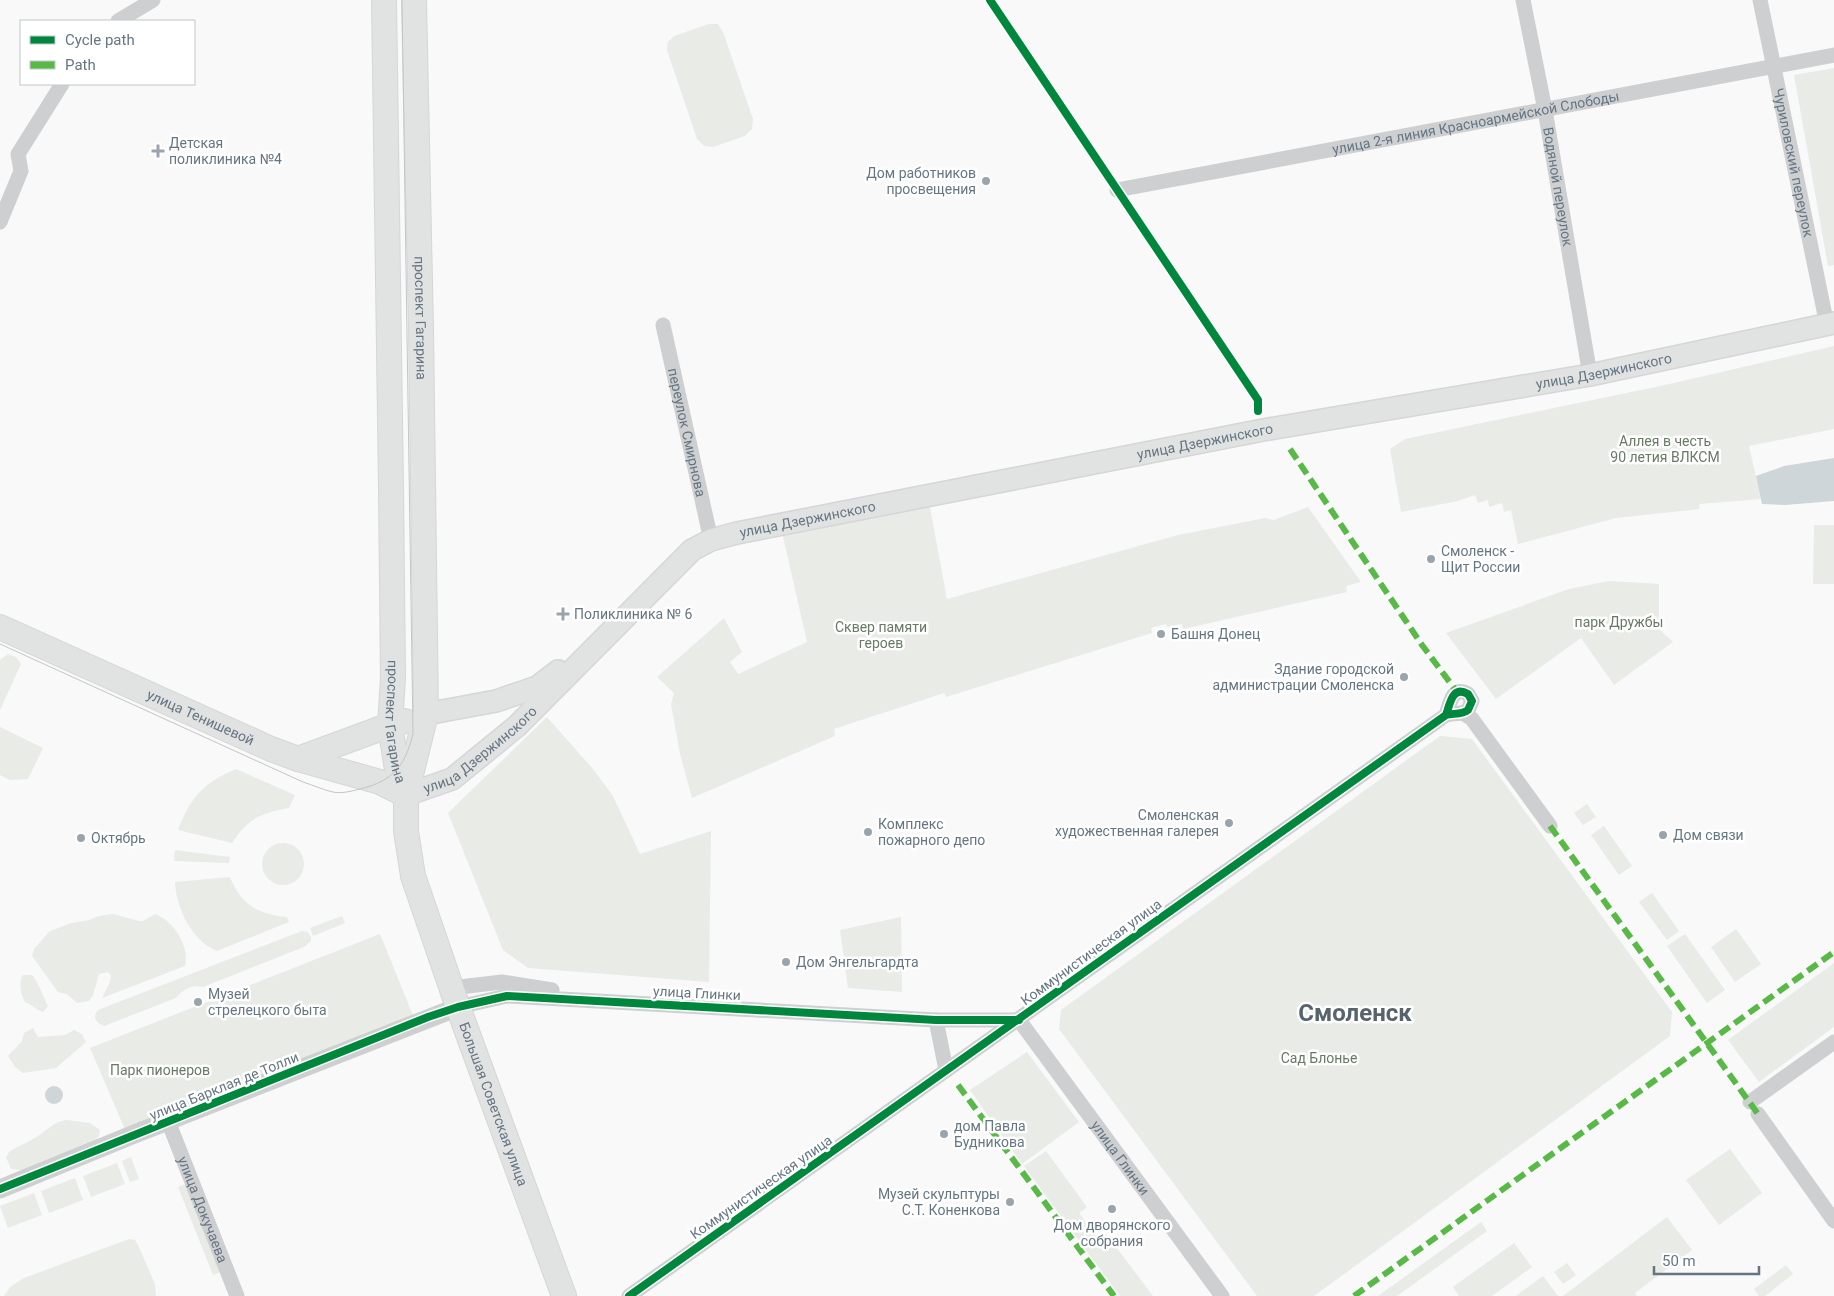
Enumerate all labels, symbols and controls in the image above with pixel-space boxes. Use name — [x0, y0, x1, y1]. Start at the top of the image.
legend — [20, 20, 195, 85]
text: Cycle path — [65, 31, 135, 49]
text: Path — [65, 56, 96, 74]
street label: Чуриловский переулок — [1770, 87, 1817, 239]
street label: улица 2-я линия Красноармейской Слободы — [1331, 88, 1620, 157]
street label: Водяной переулок — [1540, 126, 1576, 248]
place label: Детская поликлиника №4 — [169, 135, 282, 167]
marker: Детская поликлиника №4 — [151, 144, 165, 158]
place label: Дом работников просвещения — [866, 165, 976, 197]
marker: Дом работников просвещения — [980, 175, 992, 187]
street label: проспект Гагарина — [411, 256, 430, 380]
street label: улица Дзержинского — [1535, 350, 1673, 392]
street label: переулок Смирнова — [665, 366, 709, 498]
street label: улица Дзержинского — [1136, 420, 1274, 462]
park label: Аллея в честь 90 летия ВЛКСМ — [1610, 433, 1720, 465]
street label: улица Дзержинского — [738, 498, 877, 540]
place label: Смоленск - Щит России — [1441, 543, 1520, 575]
marker: Смоленск - Щит России — [1425, 553, 1437, 565]
place label: Поликлиника № 6 — [574, 606, 692, 622]
marker: Поликлиника № 6 — [556, 607, 570, 621]
park label: парк Дружбы — [1575, 614, 1663, 630]
park label: Сквер памяти героев — [835, 619, 927, 651]
place label: Башня Донец — [1171, 626, 1260, 642]
marker: Башня Донец — [1155, 628, 1167, 640]
street label: проспект Гагарина — [382, 660, 409, 785]
place label: Здание городской администрации Смоленска — [1212, 661, 1394, 693]
marker: Здание городской администрации Смоленска — [1398, 671, 1410, 683]
street label: улица Тенишевой — [145, 686, 257, 748]
street label: улица Дзержинского — [421, 703, 540, 796]
place label: Смоленская художественная галерея — [1055, 807, 1219, 839]
place label: Комплекс пожарного депо — [878, 816, 985, 848]
marker: Смоленская художественная галерея — [1223, 817, 1235, 829]
marker: Комплекс пожарного депо — [862, 826, 874, 838]
place label: Дом связи — [1673, 827, 1744, 843]
marker: Дом связи — [1657, 829, 1669, 841]
place label: Октябрь — [91, 830, 146, 846]
marker: Октябрь — [75, 832, 87, 844]
street label: Коммунистическая улица — [1018, 896, 1164, 1008]
place label: Дом Энгельгардта — [796, 954, 919, 970]
marker: Дом Энгельгардта — [780, 956, 792, 968]
street label: улица Глинки — [653, 983, 741, 1003]
place label: Музей стрелецкого быта — [208, 986, 327, 1018]
marker: Музей стрелецкого быта — [192, 996, 204, 1008]
district label: Смоленск — [1298, 999, 1412, 1027]
street label: Большая Советская улица — [456, 1020, 531, 1188]
street label: улица Барклая де Толли — [147, 1049, 301, 1123]
park label: Сад Блонье — [1281, 1050, 1357, 1066]
park label: Парк пионеров — [110, 1062, 210, 1078]
place label: дом Павла Будникова — [954, 1118, 1026, 1150]
street label: улица Глинки — [1088, 1118, 1153, 1198]
marker: дом Павла Будникова — [938, 1128, 950, 1140]
street label: Коммунистическая улица — [687, 1132, 835, 1242]
street label: улица Докучаева — [175, 1154, 231, 1265]
place label: Музей скульптуры С.Т. Коненкова — [878, 1186, 1000, 1218]
marker: Музей скульптуры С.Т. Коненкова — [1004, 1196, 1016, 1208]
marker: Дом дворянского собрания — [1106, 1203, 1118, 1215]
place label: Дом дворянского собрания — [1054, 1217, 1170, 1249]
scale bar — [1654, 1244, 1759, 1276]
text: 50 m — [1662, 1252, 1696, 1270]

